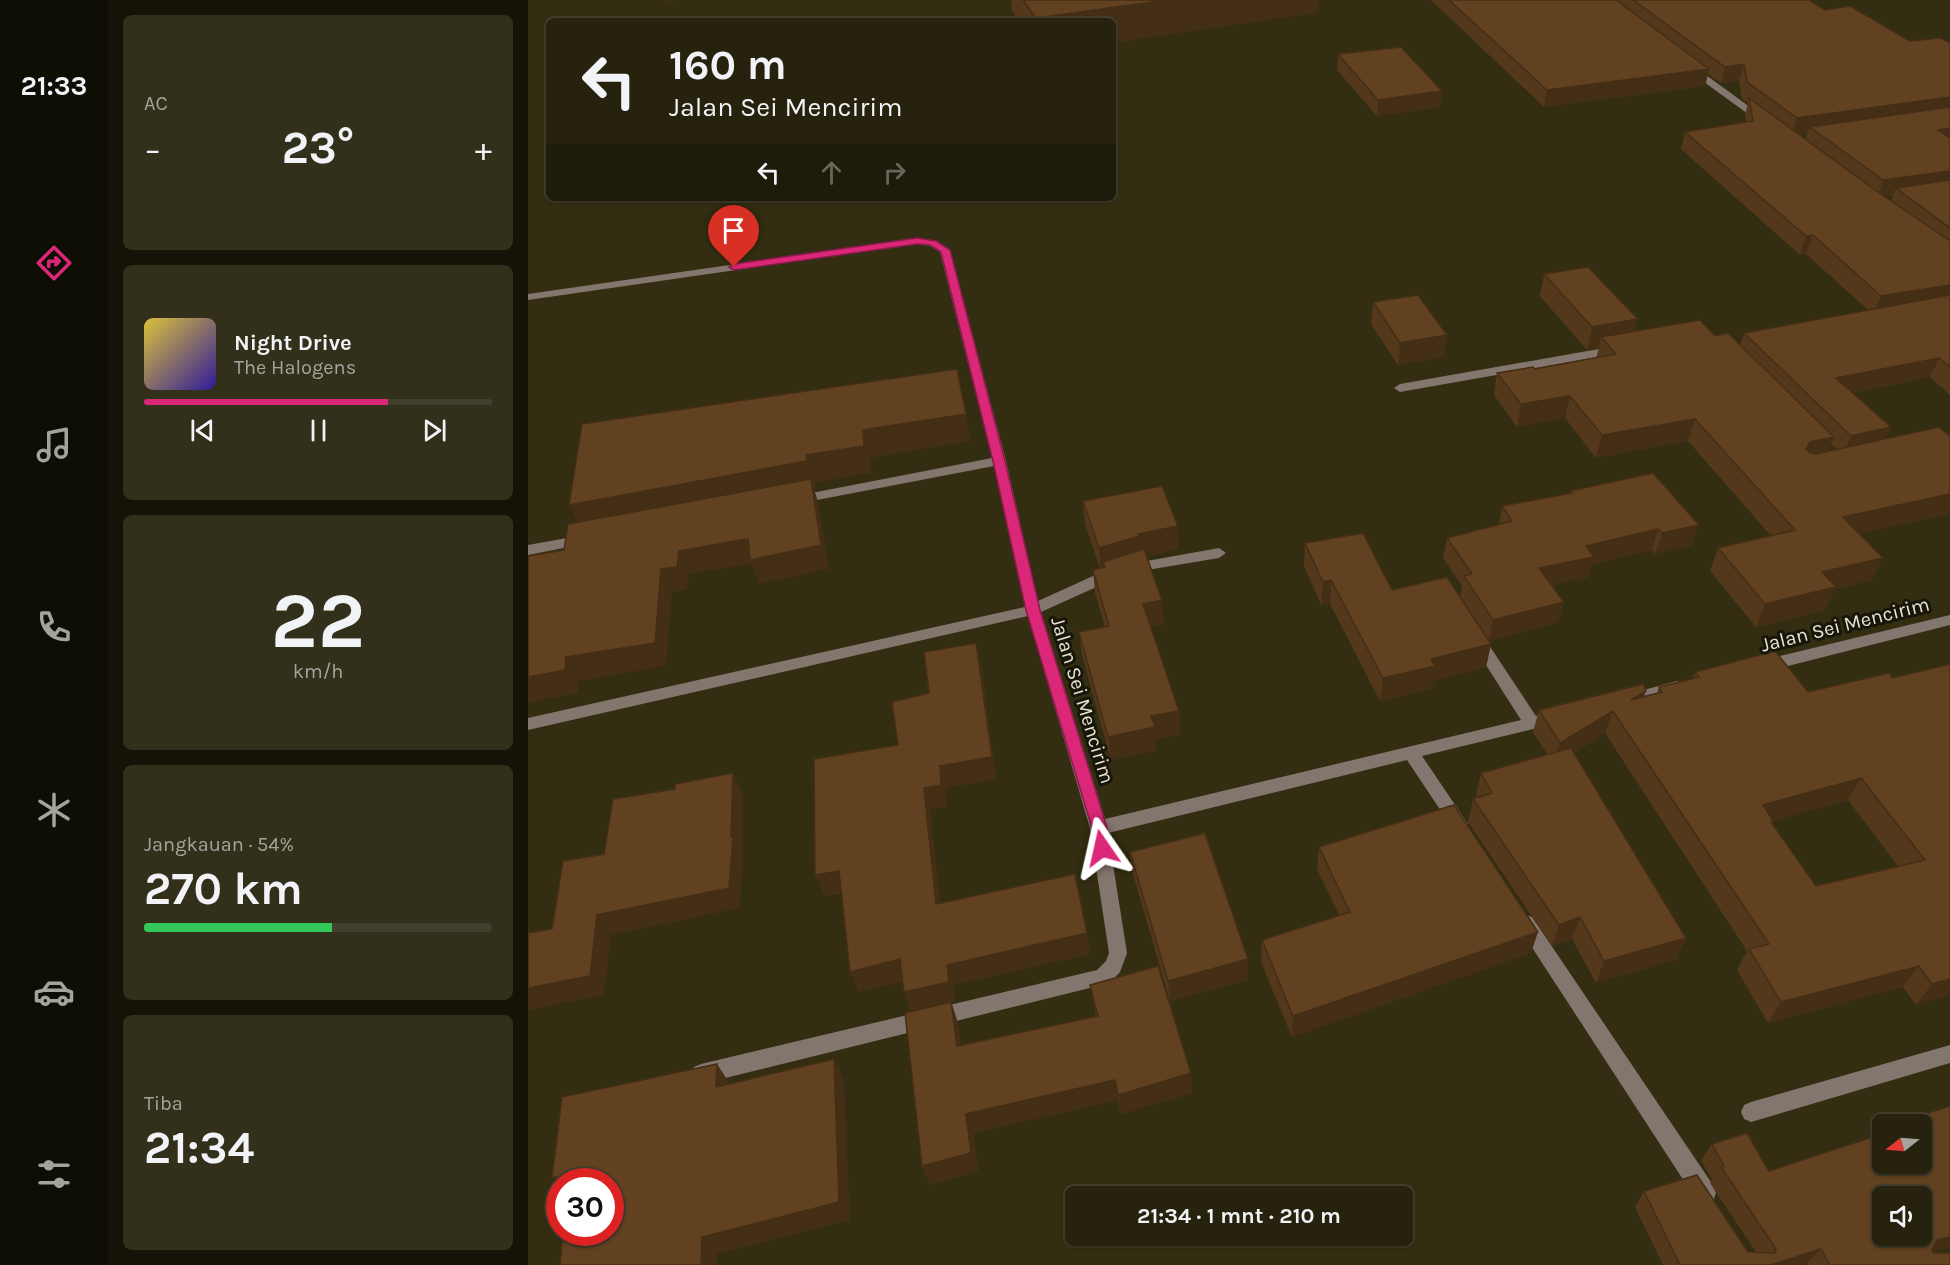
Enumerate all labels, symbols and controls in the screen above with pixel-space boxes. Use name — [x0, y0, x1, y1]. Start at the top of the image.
text: 160 m — [669, 40, 787, 90]
icon: left — [570, 42, 648, 120]
text: 21:33 — [21, 70, 87, 102]
text: Jalan Sei Mencirim — [669, 91, 903, 123]
text: AC — [144, 92, 168, 115]
text: 23° — [282, 122, 354, 174]
text: − — [144, 130, 161, 168]
text: + — [475, 130, 492, 168]
icon: left — [752, 156, 785, 189]
icon: ahead — [815, 156, 848, 189]
icon: right — [878, 156, 911, 189]
pin — [708, 205, 759, 267]
icon: arrive — [717, 214, 750, 247]
icon: directions — [33, 242, 75, 284]
text: Night Drive — [234, 330, 352, 356]
text: The Halogens — [234, 356, 356, 379]
icon: previous — [186, 414, 219, 447]
icon: pause — [302, 414, 335, 447]
icon: next — [418, 414, 451, 447]
icon: music — [33, 424, 75, 466]
text: 22 — [271, 575, 365, 667]
street label: Jalan Sei Mencirim — [1758, 592, 1932, 657]
icon: phone — [33, 606, 75, 648]
street label: Jalan Sei Mencirim — [1046, 614, 1119, 786]
text: km/h — [293, 660, 343, 683]
icon: climate — [33, 789, 75, 831]
position arrow — [1070, 816, 1134, 880]
text: Jangkauan · 54% — [144, 833, 294, 856]
text: 270 km — [144, 863, 303, 915]
icon: car — [33, 971, 75, 1013]
text: Tiba — [144, 1092, 183, 1115]
north arrow — [1872, 1114, 1932, 1174]
map controls — [1872, 1114, 1932, 1246]
text: 21:34 — [144, 1122, 254, 1174]
icon: filters — [33, 1153, 75, 1195]
speed limit sign: 30 — [546, 1168, 624, 1246]
button: sound — [1872, 1186, 1932, 1246]
text: 21:34 · 1 mnt · 210 m — [1137, 1203, 1341, 1229]

